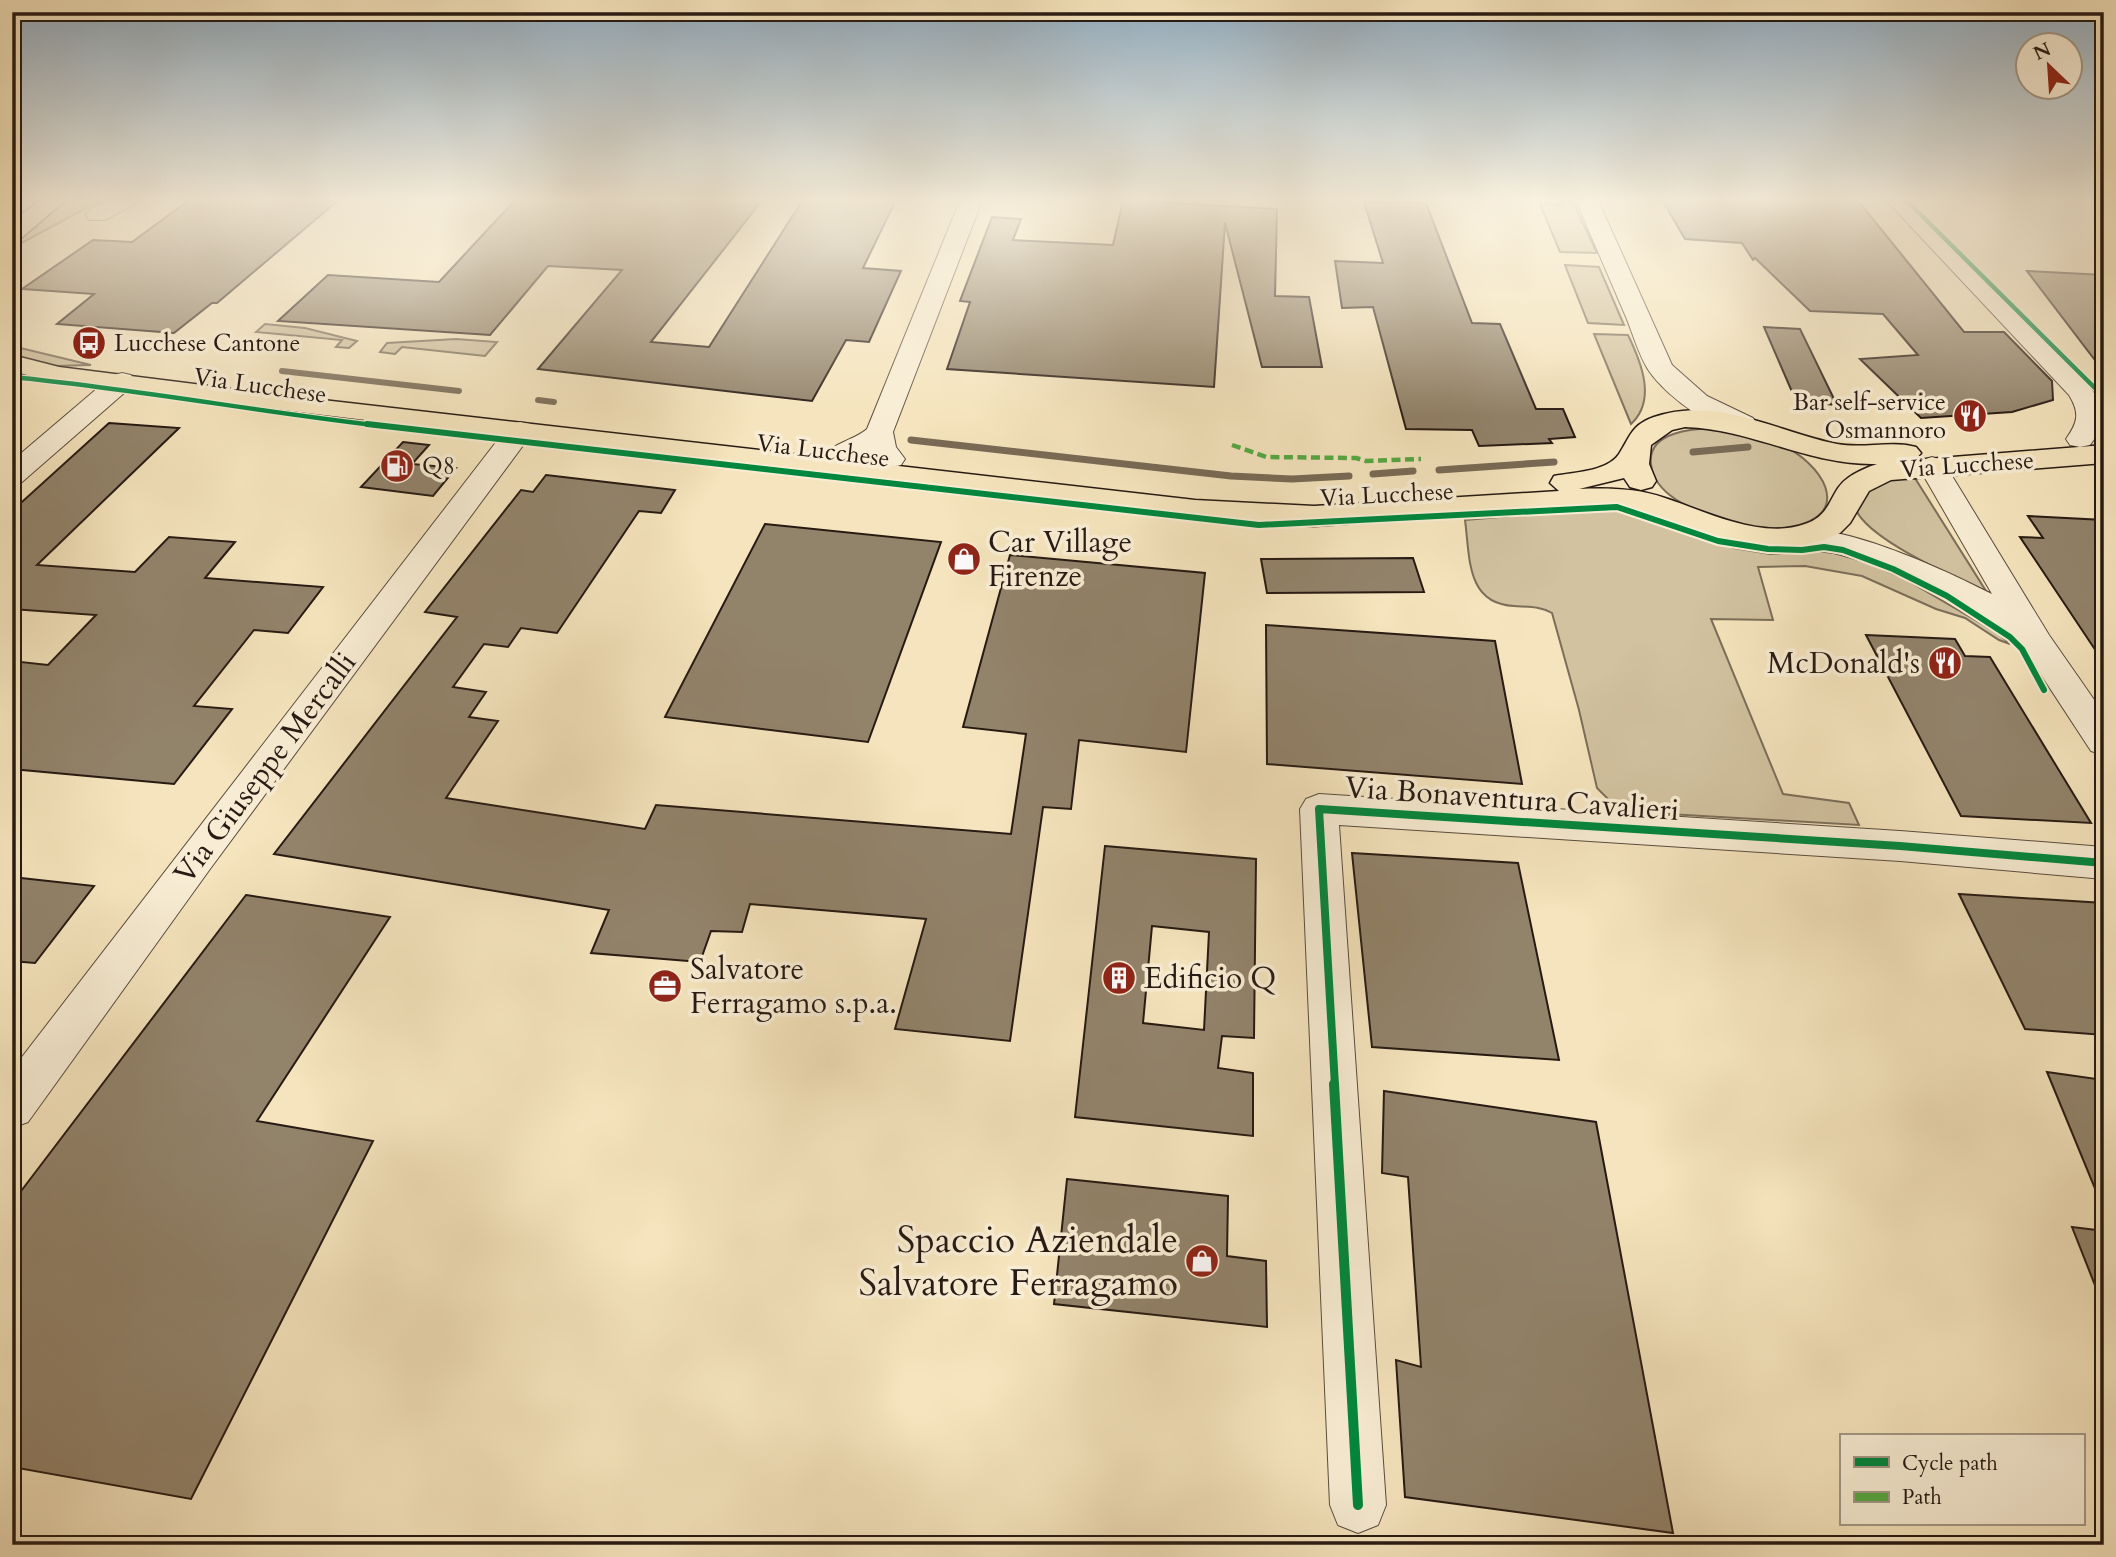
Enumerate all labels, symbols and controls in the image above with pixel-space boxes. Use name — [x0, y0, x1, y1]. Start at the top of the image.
north arrow — [2014, 32, 2084, 102]
text: N — [2029, 36, 2056, 67]
bus stop icon: Lucchese Cantone — [70, 324, 108, 362]
place label: Lucchese Cantone — [114, 327, 300, 360]
street label: Via Lucchese — [191, 360, 329, 412]
place label: Bar self-service Osmannoro — [1793, 386, 1946, 447]
restaurant icon: Bar self-service Osmannoro — [1951, 397, 1989, 435]
street label: Via Lucchese — [755, 426, 891, 476]
street label: Via Lucchese — [1899, 444, 2035, 486]
fuel station icon: Q8 — [378, 447, 416, 485]
place label: Q8 — [422, 450, 455, 483]
street label: Via Lucchese — [1319, 475, 1455, 515]
place label: Car Village Firenze — [988, 522, 1132, 597]
shop icon: Car Village Firenze — [945, 540, 983, 578]
place label: McDonald's — [1767, 643, 1920, 684]
street label: Via Giuseppe Mercalli — [164, 644, 366, 892]
restaurant icon: McDonald's — [1926, 644, 1964, 682]
street label: Via Bonaventura Cavalieri — [1343, 767, 1681, 831]
place label: Salvatore Ferragamo s.p.a. — [690, 949, 897, 1024]
place label: Edificio Q — [1144, 958, 1276, 999]
building icon: Edificio Q — [1100, 959, 1138, 997]
office icon: Salvatore Ferragamo s.p.a. — [646, 967, 684, 1005]
place label: Spaccio Aziendale Salvatore Ferragamo — [859, 1215, 1178, 1308]
shop icon: Spaccio Aziendale Salvatore Ferragamo — [1183, 1242, 1221, 1280]
legend — [1840, 1434, 2084, 1526]
text: Cycle path — [1902, 1449, 1998, 1478]
text: Path — [1902, 1483, 1942, 1512]

